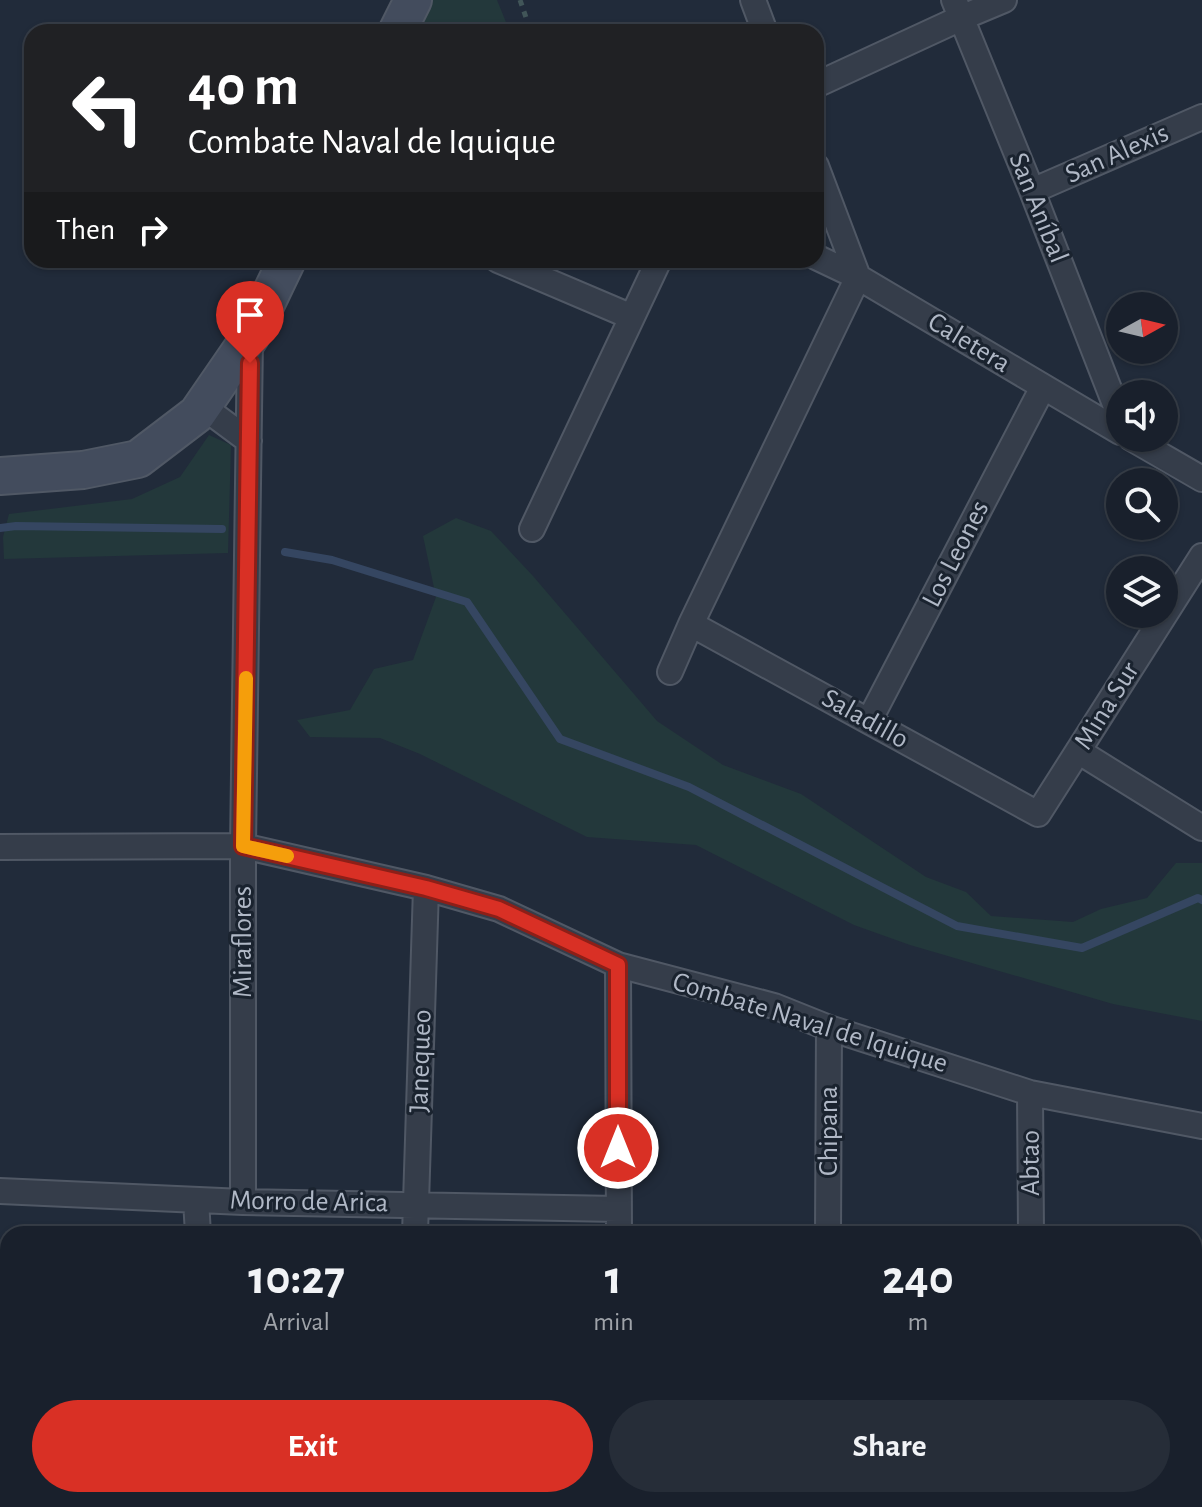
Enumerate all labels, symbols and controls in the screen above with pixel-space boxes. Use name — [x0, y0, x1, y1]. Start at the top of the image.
icon: left — [56, 56, 160, 160]
text: 40 m — [188, 59, 299, 115]
street label: San Alexis — [1061, 119, 1173, 189]
text: Combate Naval de Iquique — [188, 124, 556, 160]
street label: San Aníbal — [1003, 149, 1073, 267]
icon: right — [131, 208, 175, 252]
text: Then — [56, 215, 115, 245]
pin — [216, 281, 284, 363]
north arrow — [1106, 292, 1178, 364]
map controls — [1106, 292, 1178, 628]
icon: arrive — [228, 293, 272, 337]
street label: Caletera — [923, 308, 1015, 378]
button: sound — [1106, 380, 1178, 452]
button: search — [1106, 468, 1178, 540]
street label: Los Leones — [917, 496, 995, 612]
button: layers — [1106, 556, 1178, 628]
street label: Mina Sur — [1069, 657, 1145, 755]
street label: Saladillo — [817, 684, 913, 754]
street label: Miraflores — [229, 886, 257, 998]
street label: Combate Naval de Iquique — [669, 968, 951, 1078]
street label: Janequeo — [405, 1009, 437, 1113]
street label: Chipana — [815, 1086, 843, 1176]
position arrow — [576, 1106, 660, 1190]
street label: Abtao — [1017, 1130, 1045, 1196]
street label: Morro de Arica — [229, 1187, 389, 1217]
text: 10:27 — [248, 1255, 345, 1303]
text: 1 — [605, 1255, 622, 1303]
text: 240 — [882, 1255, 954, 1303]
text: Arrival — [263, 1309, 330, 1335]
text: min — [593, 1309, 634, 1335]
text: m — [907, 1309, 928, 1335]
button: Exit — [32, 1400, 593, 1492]
button: Share — [609, 1400, 1170, 1492]

